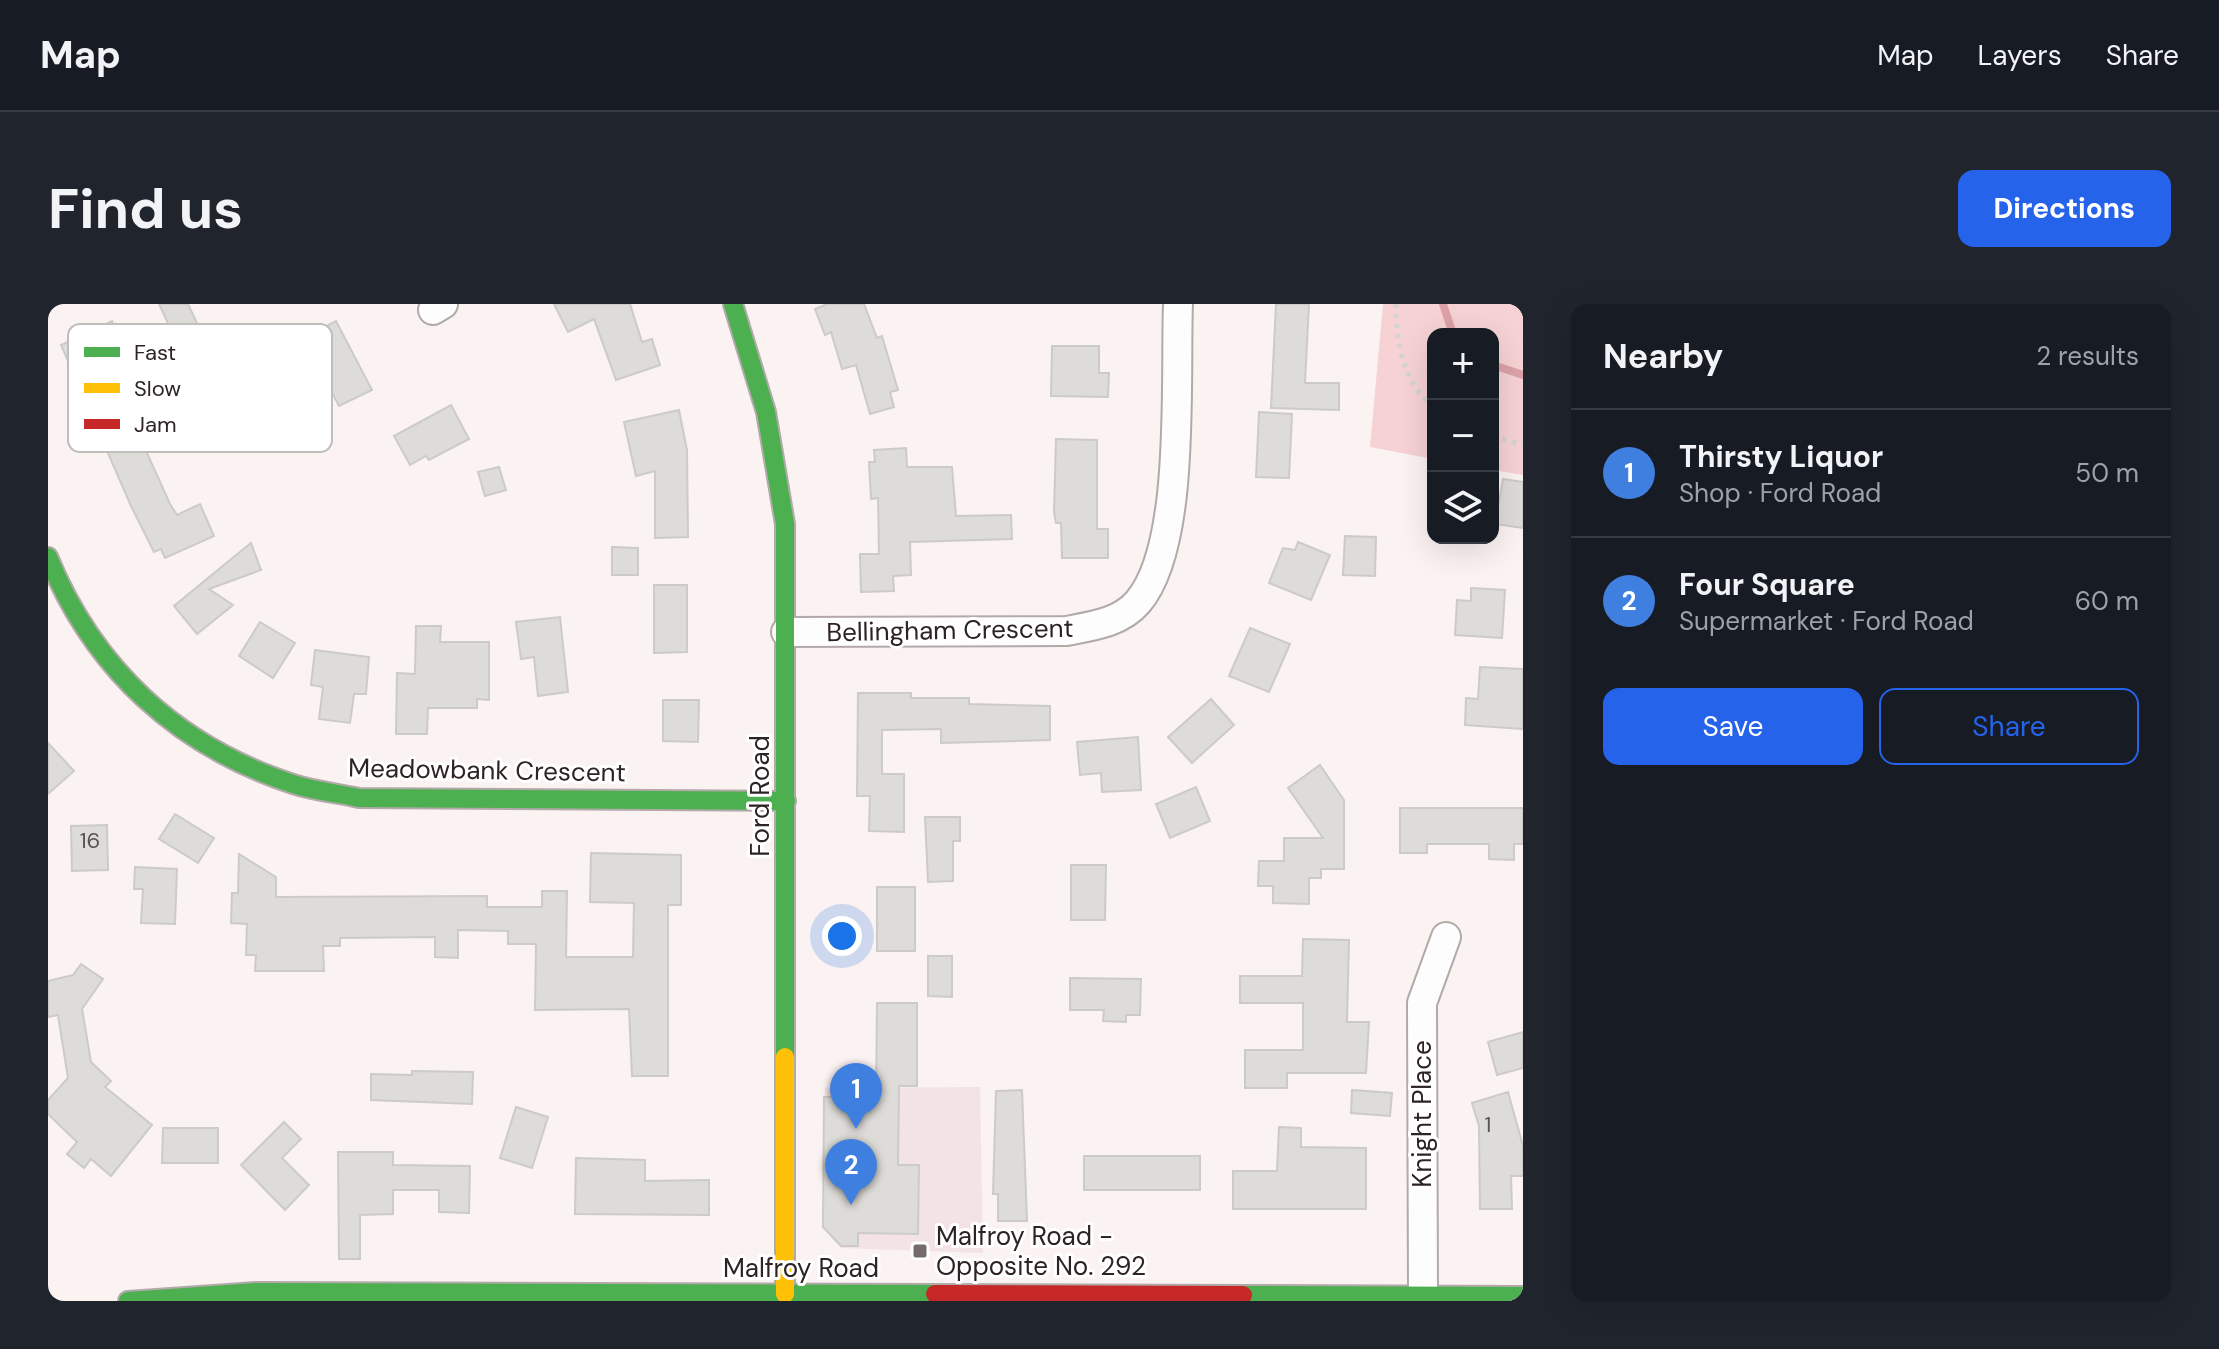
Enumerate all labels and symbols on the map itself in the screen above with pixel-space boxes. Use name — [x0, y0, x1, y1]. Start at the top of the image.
legend — [68, 324, 332, 452]
text: Fast — [134, 338, 176, 367]
text: Slow — [134, 374, 181, 403]
text: Jam — [134, 410, 177, 439]
street label: Bellingham Crescent — [826, 611, 1074, 649]
street label: Ford Road — [743, 735, 777, 857]
street label: Meadowbank Crescent — [348, 751, 626, 789]
house number: 16 — [80, 826, 100, 855]
your location — [822, 916, 862, 956]
street label: Knight Place — [1405, 1040, 1439, 1188]
pin: 1 — [830, 1063, 882, 1129]
house number: 1 — [1485, 1110, 1491, 1139]
pin: 2 — [825, 1139, 877, 1205]
place label: Malfroy Road - Opposite No. 292 — [936, 1219, 1146, 1283]
marker: Malfroy Road - Opposite No. 292 — [911, 1242, 929, 1260]
street label: Malfroy Road — [723, 1251, 879, 1285]

